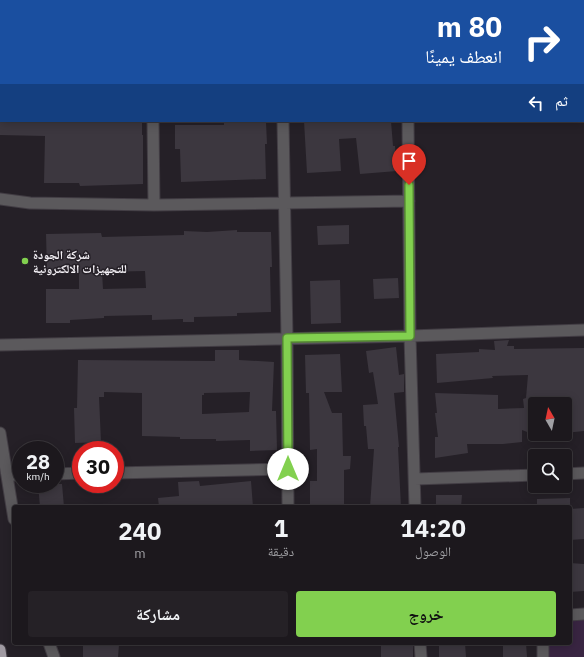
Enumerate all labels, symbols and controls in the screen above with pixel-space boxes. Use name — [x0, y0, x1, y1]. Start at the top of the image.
text: 80 m — [437, 8, 502, 45]
icon: right — [516, 16, 568, 68]
text: انعطف يمينًا — [425, 45, 502, 68]
text: ثم — [555, 91, 568, 110]
icon: left — [525, 92, 547, 114]
pin — [392, 144, 426, 185]
icon: arrive — [398, 150, 420, 172]
place label: شركة الجودة للتجهيزات الالكترونية — [33, 247, 127, 276]
marker: شركة الجودة للتجهيزات الالكترونية — [20, 256, 30, 266]
north arrow — [528, 397, 572, 441]
map controls — [528, 397, 572, 493]
speed limit sign: 30 — [72, 441, 124, 493]
text: 28 — [26, 448, 50, 475]
position arrow — [267, 448, 309, 490]
button: search — [528, 449, 572, 493]
text: km/h — [26, 470, 50, 483]
text: 1 — [274, 512, 288, 544]
text: 14:20 — [400, 512, 466, 544]
text: 240 — [118, 515, 161, 547]
text: دقيقة — [268, 543, 294, 560]
text: الوصول — [415, 543, 451, 560]
text: m — [134, 545, 146, 562]
button: مشاركة — [28, 591, 288, 637]
button: خروج — [296, 591, 556, 637]

